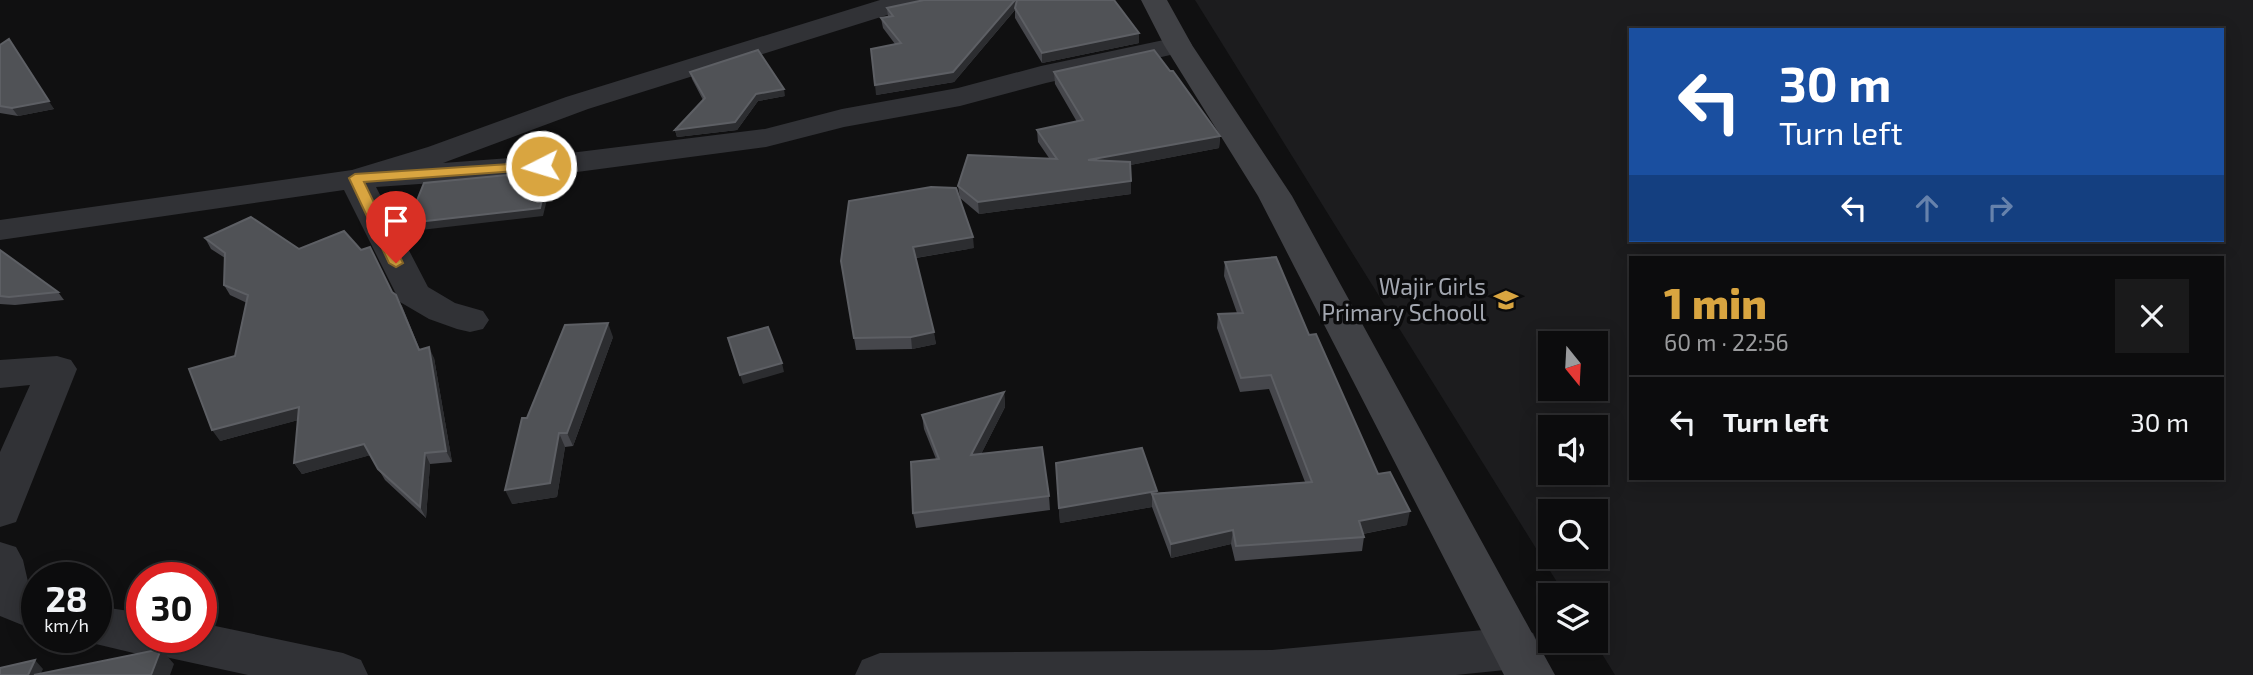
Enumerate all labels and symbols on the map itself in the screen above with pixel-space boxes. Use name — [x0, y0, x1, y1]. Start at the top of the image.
position arrow — [504, 129, 578, 203]
pin — [366, 191, 426, 263]
place label: Wajir Girls Primary Schooll — [1321, 272, 1486, 326]
school or university icon: Wajir Girls Primary Schooll — [1492, 286, 1520, 314]
north arrow — [1538, 331, 1608, 401]
speed limit sign: 30 — [126, 562, 217, 653]

